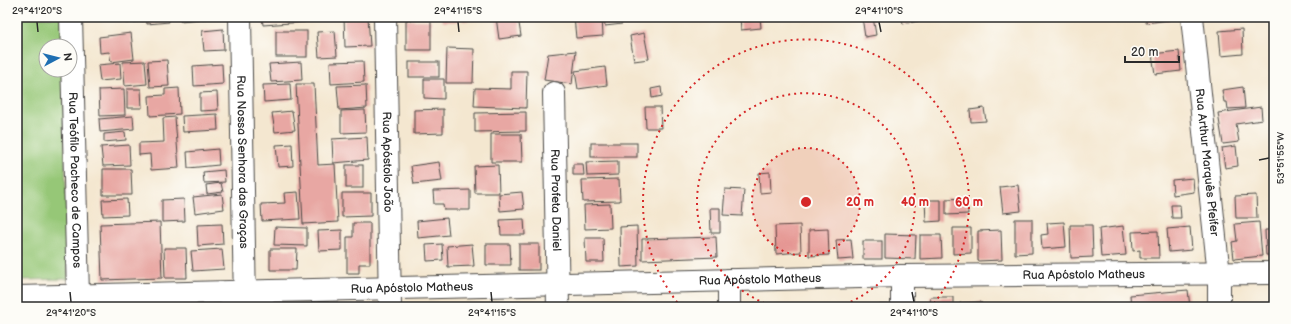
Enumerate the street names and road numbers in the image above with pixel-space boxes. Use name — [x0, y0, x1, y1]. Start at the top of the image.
street label: Rua Nossa Senhora das Graças — [233, 75, 251, 249]
street label: Rua Arthur Marquês Pfeifer — [1192, 88, 1222, 238]
street label: Rua Teófilo Pacheco de Campos — [65, 92, 84, 268]
street label: Rua Apóstolo João — [379, 111, 395, 213]
street label: Rua Profeta Daniel — [547, 149, 564, 251]
street label: Rua Apóstolo Matheus — [1022, 267, 1145, 283]
street label: Rua Apóstolo Matheus — [698, 271, 821, 289]
street label: Rua Apóstolo Matheus — [351, 279, 473, 297]

